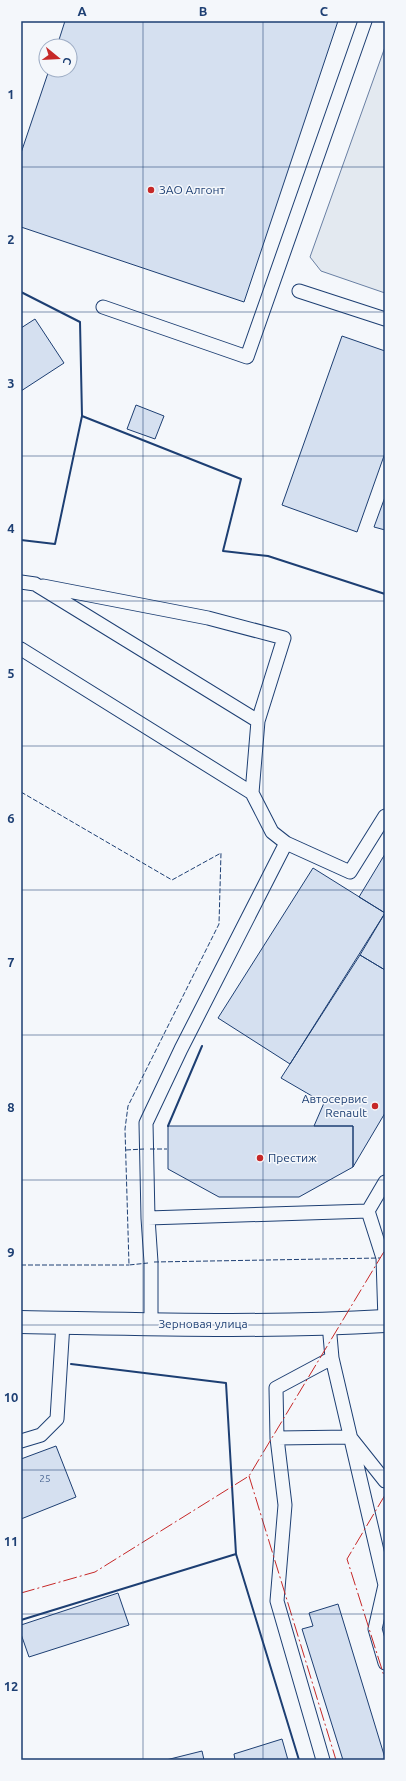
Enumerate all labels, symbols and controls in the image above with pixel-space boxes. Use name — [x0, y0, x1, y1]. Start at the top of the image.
text: A — [77, 4, 87, 18]
text: B — [199, 4, 208, 18]
text: C — [320, 4, 329, 18]
north arrow — [38, 38, 78, 78]
text: С — [61, 56, 74, 66]
text: 1 — [7, 87, 15, 101]
place label: ЗАО Алгонт — [159, 183, 225, 196]
marker: ЗАО Алгонт — [146, 185, 156, 195]
text: 2 — [7, 232, 15, 246]
text: 3 — [7, 376, 15, 390]
text: 4 — [7, 521, 15, 535]
text: 5 — [7, 666, 15, 680]
text: 6 — [7, 811, 15, 825]
text: 7 — [7, 955, 15, 969]
place label: Автосервис Renault — [302, 1092, 367, 1119]
text: 8 — [7, 1100, 15, 1114]
marker: Автосервис Renault — [370, 1101, 380, 1111]
place label: Престиж — [268, 1151, 317, 1164]
marker: Престиж — [255, 1153, 265, 1163]
text: 9 — [7, 1245, 15, 1259]
street label: Зерновая улица — [158, 1317, 248, 1330]
text: 10 — [4, 1390, 18, 1404]
house number: 25 — [39, 1473, 51, 1484]
text: 11 — [4, 1534, 18, 1548]
text: 12 — [4, 1679, 18, 1693]

